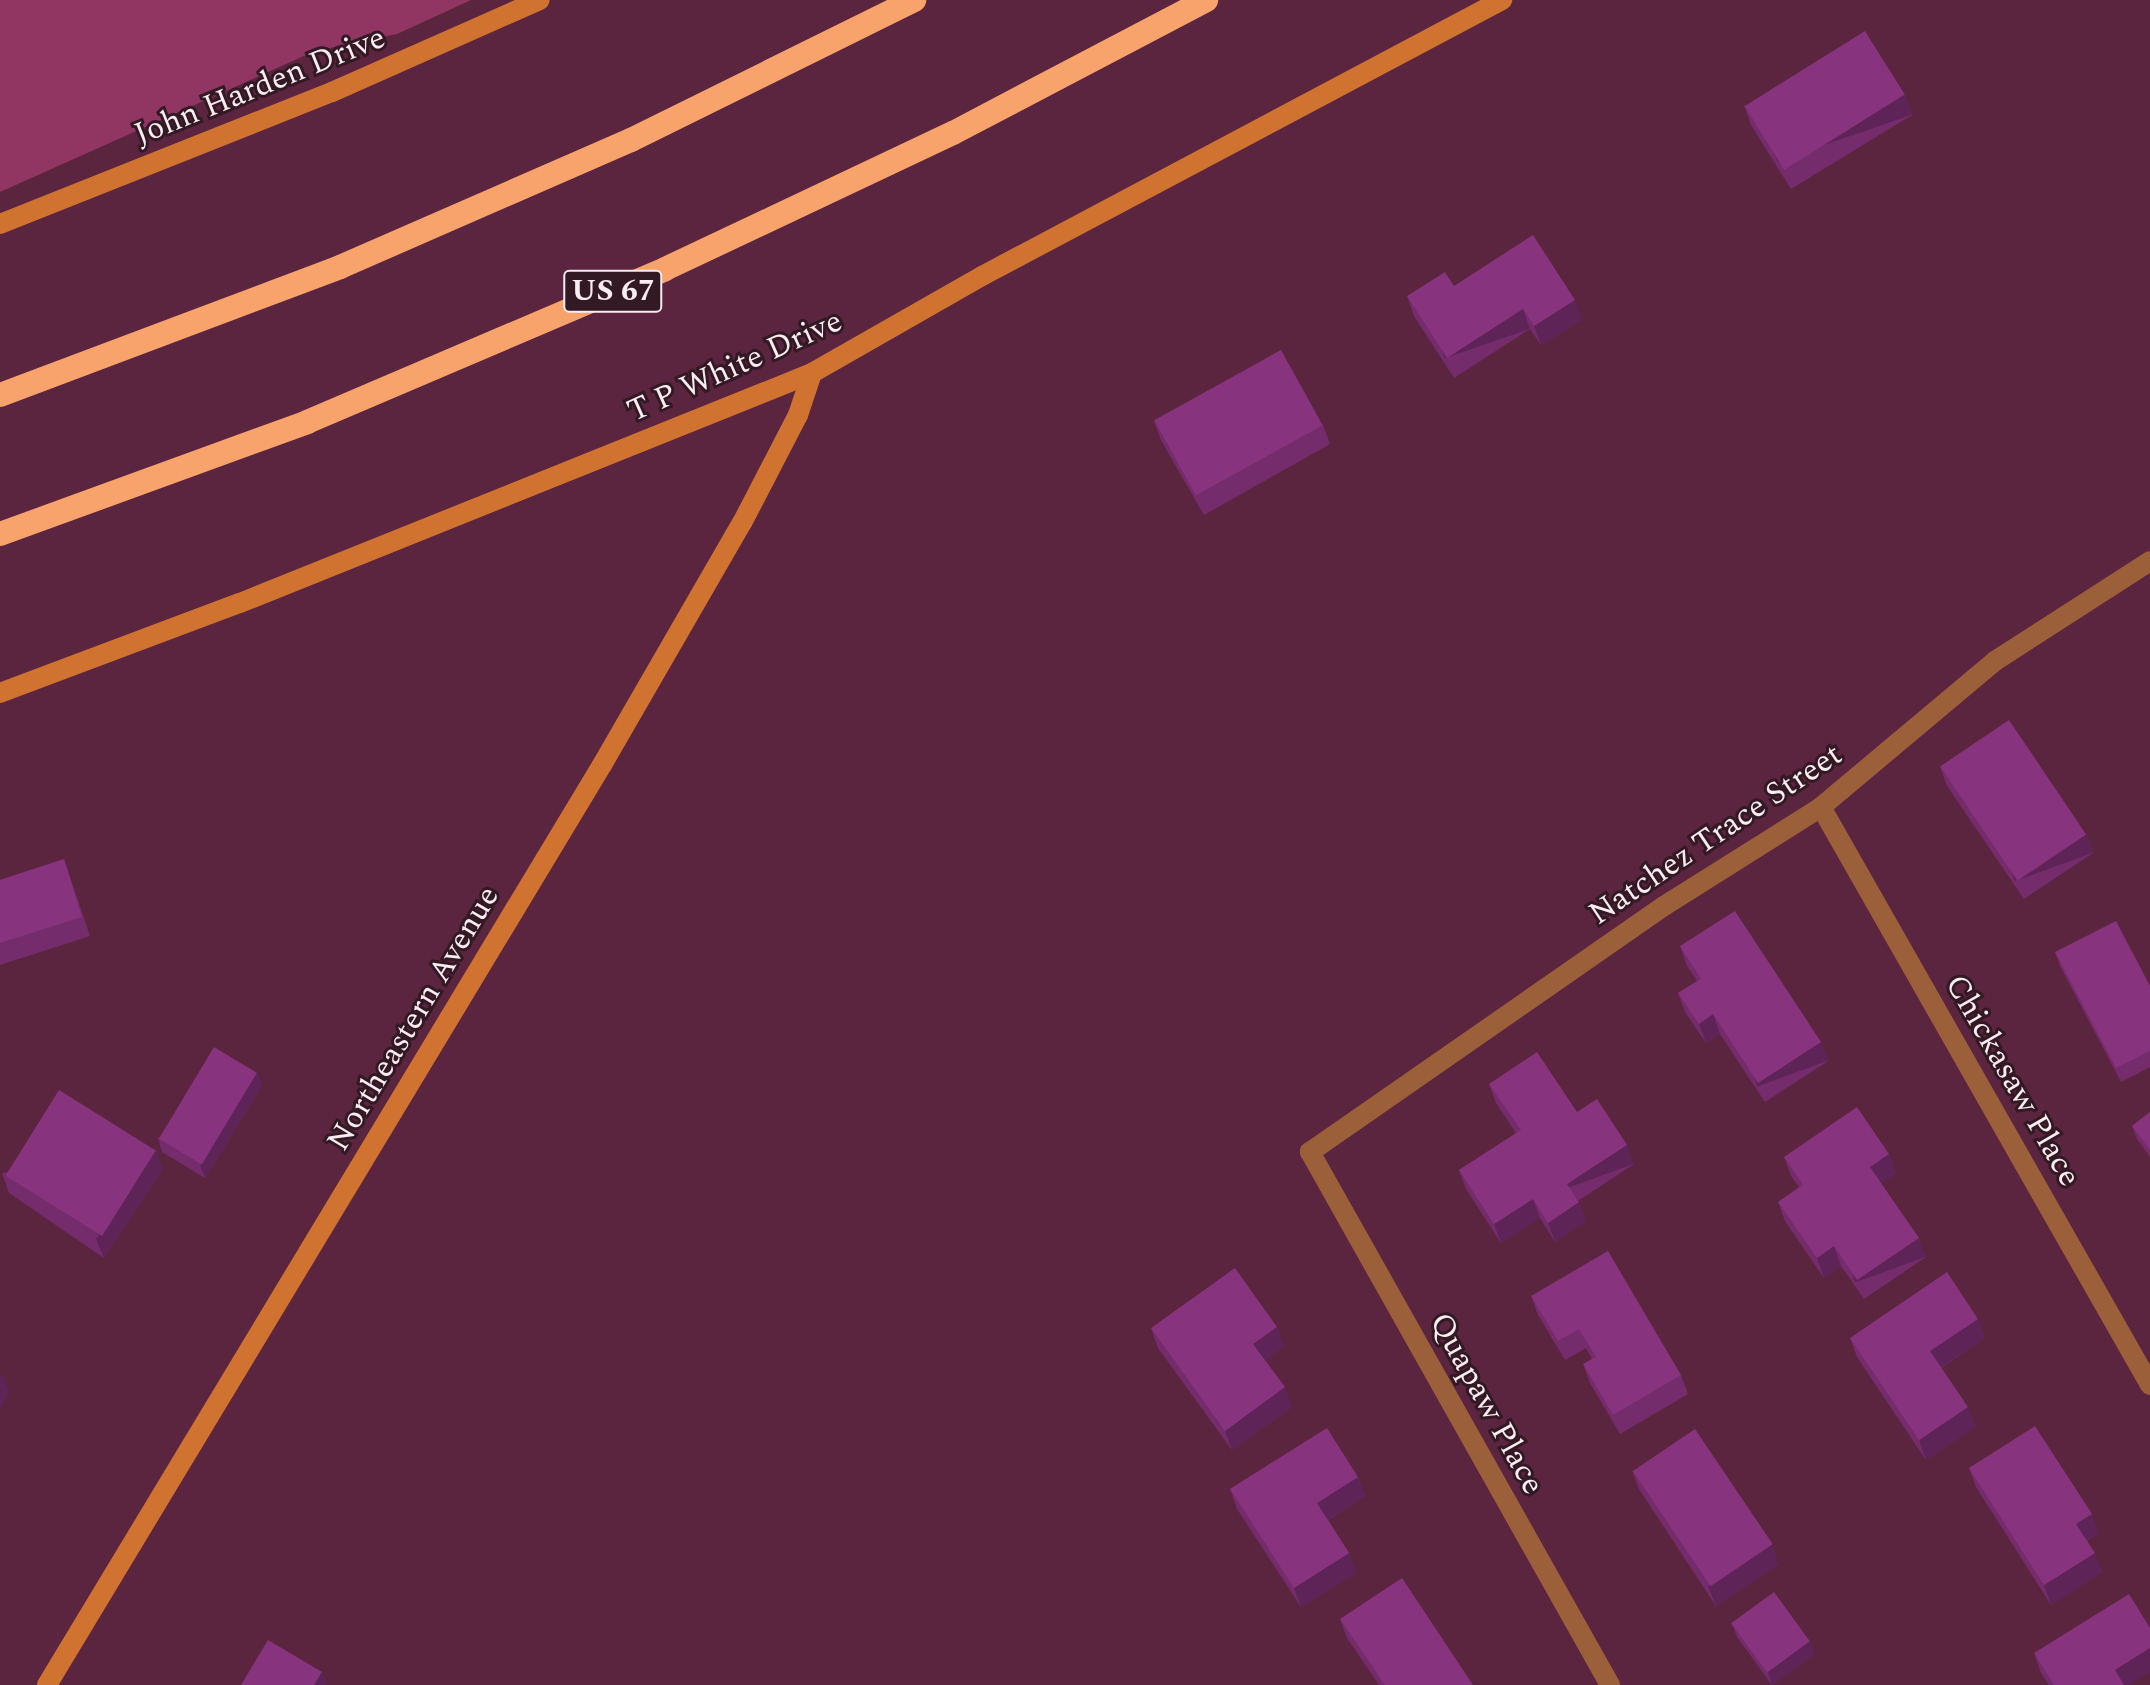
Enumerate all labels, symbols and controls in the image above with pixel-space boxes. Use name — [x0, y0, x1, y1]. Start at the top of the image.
street label: John Harden Drive — [129, 19, 391, 155]
road number: US 67 — [563, 265, 663, 317]
street label: T P White Drive — [622, 302, 848, 432]
street label: Natchez Trace Street — [1582, 736, 1850, 934]
street label: Northeastern Avenue — [320, 880, 508, 1158]
street label: Chickasaw Place — [1936, 968, 2088, 1194]
street label: Quapaw Place — [1420, 1306, 1552, 1502]

